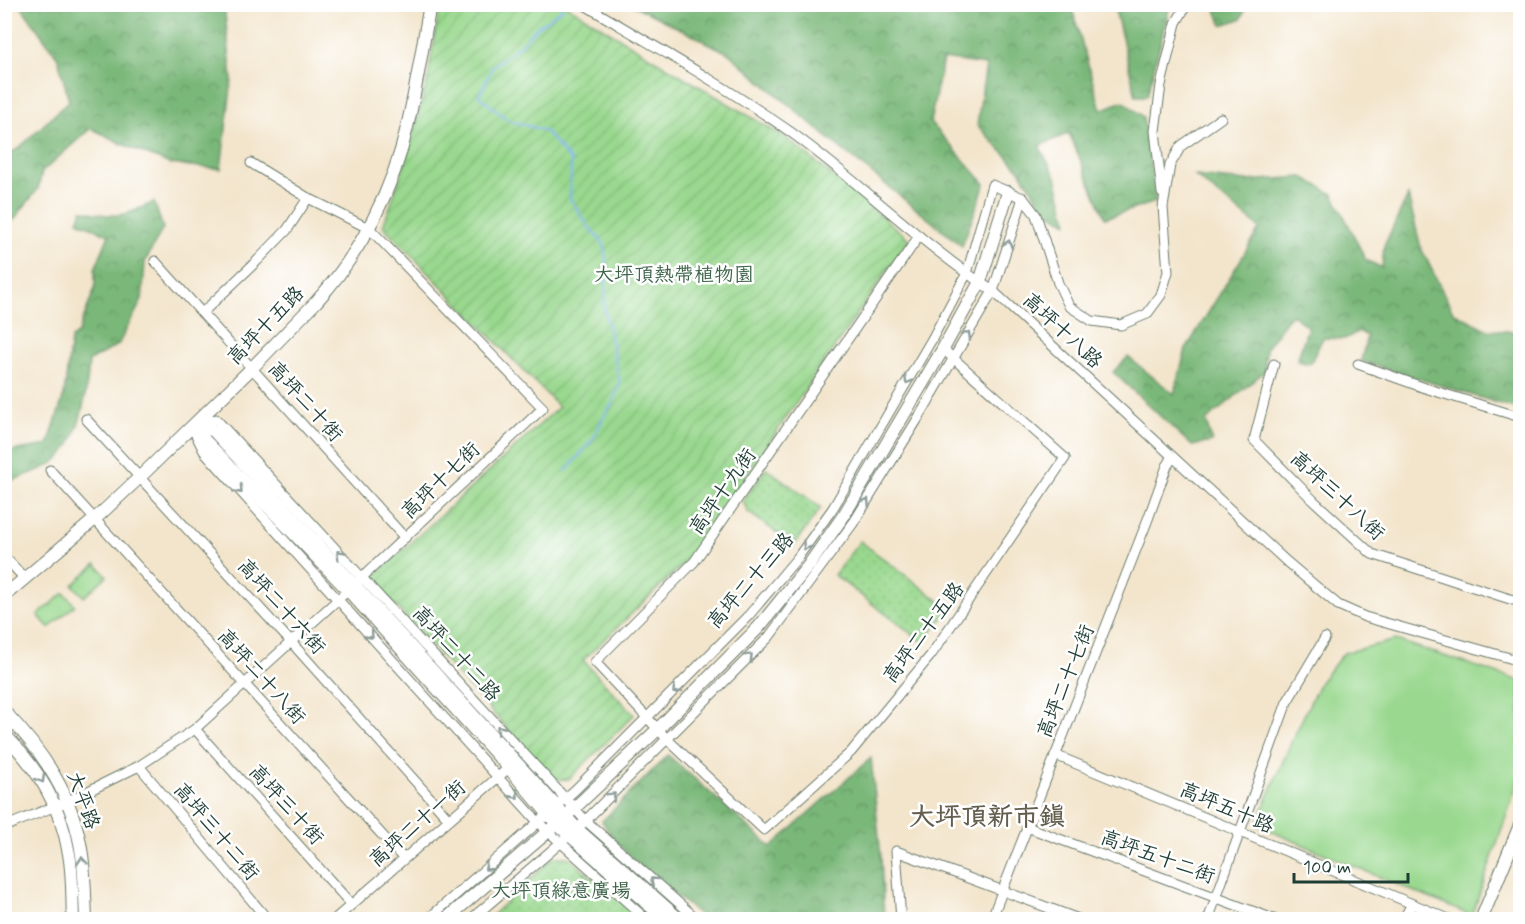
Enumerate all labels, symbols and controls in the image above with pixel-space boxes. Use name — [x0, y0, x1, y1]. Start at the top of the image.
one-way arrow — [1001, 239, 1013, 250]
park label: 大坪頂熱帶植物園 — [594, 262, 754, 289]
street label: 高坪十五路 — [222, 280, 311, 371]
street label: 高坪十八路 — [1016, 287, 1108, 376]
one-way arrow — [960, 331, 972, 341]
street label: 高坪二十街 — [261, 356, 348, 448]
one-way arrow — [904, 374, 916, 384]
street label: 高坪十七街 — [396, 437, 486, 526]
street label: 高坪十九街 — [683, 443, 763, 541]
street label: 高坪三十八街 — [1284, 445, 1390, 547]
one-way arrow — [232, 484, 243, 494]
one-way arrow — [859, 498, 871, 508]
street label: 高坪二十三路 — [702, 526, 801, 635]
one-way arrow — [802, 539, 813, 550]
one-way arrow — [337, 551, 348, 562]
street label: 高坪二十六街 — [231, 553, 331, 661]
street label: 高坪二十五路 — [877, 576, 972, 689]
street label: 高坪二十二路 — [406, 600, 507, 708]
street label: 高坪二十七街 — [1031, 621, 1101, 742]
street label: 高坪二十八街 — [211, 623, 311, 731]
one-way arrow — [363, 628, 374, 639]
one-way arrow — [742, 654, 753, 665]
one-way arrow — [672, 683, 683, 694]
one-way arrow — [497, 725, 508, 736]
street label: 高坪三十街 — [242, 759, 329, 851]
street label: 大平路 — [60, 768, 106, 834]
one-way arrow — [34, 773, 45, 783]
street label: 高坪二十一街 — [364, 775, 472, 874]
street label: 高坪五十路 — [1175, 776, 1279, 841]
street label: 高坪三十二街 — [167, 777, 265, 887]
one-way arrow — [508, 788, 519, 799]
one-way arrow — [604, 792, 615, 803]
district label: 大坪頂新市鎮 — [909, 801, 1065, 835]
street label: 高坪五十二街 — [1096, 824, 1218, 891]
scale bar — [1294, 846, 1408, 884]
text: 100 m — [1303, 856, 1351, 880]
one-way arrow — [76, 857, 89, 866]
one-way arrow — [484, 860, 495, 871]
one-way arrow — [650, 877, 661, 888]
park label: 大坪頂綠意廣場 — [491, 878, 631, 905]

